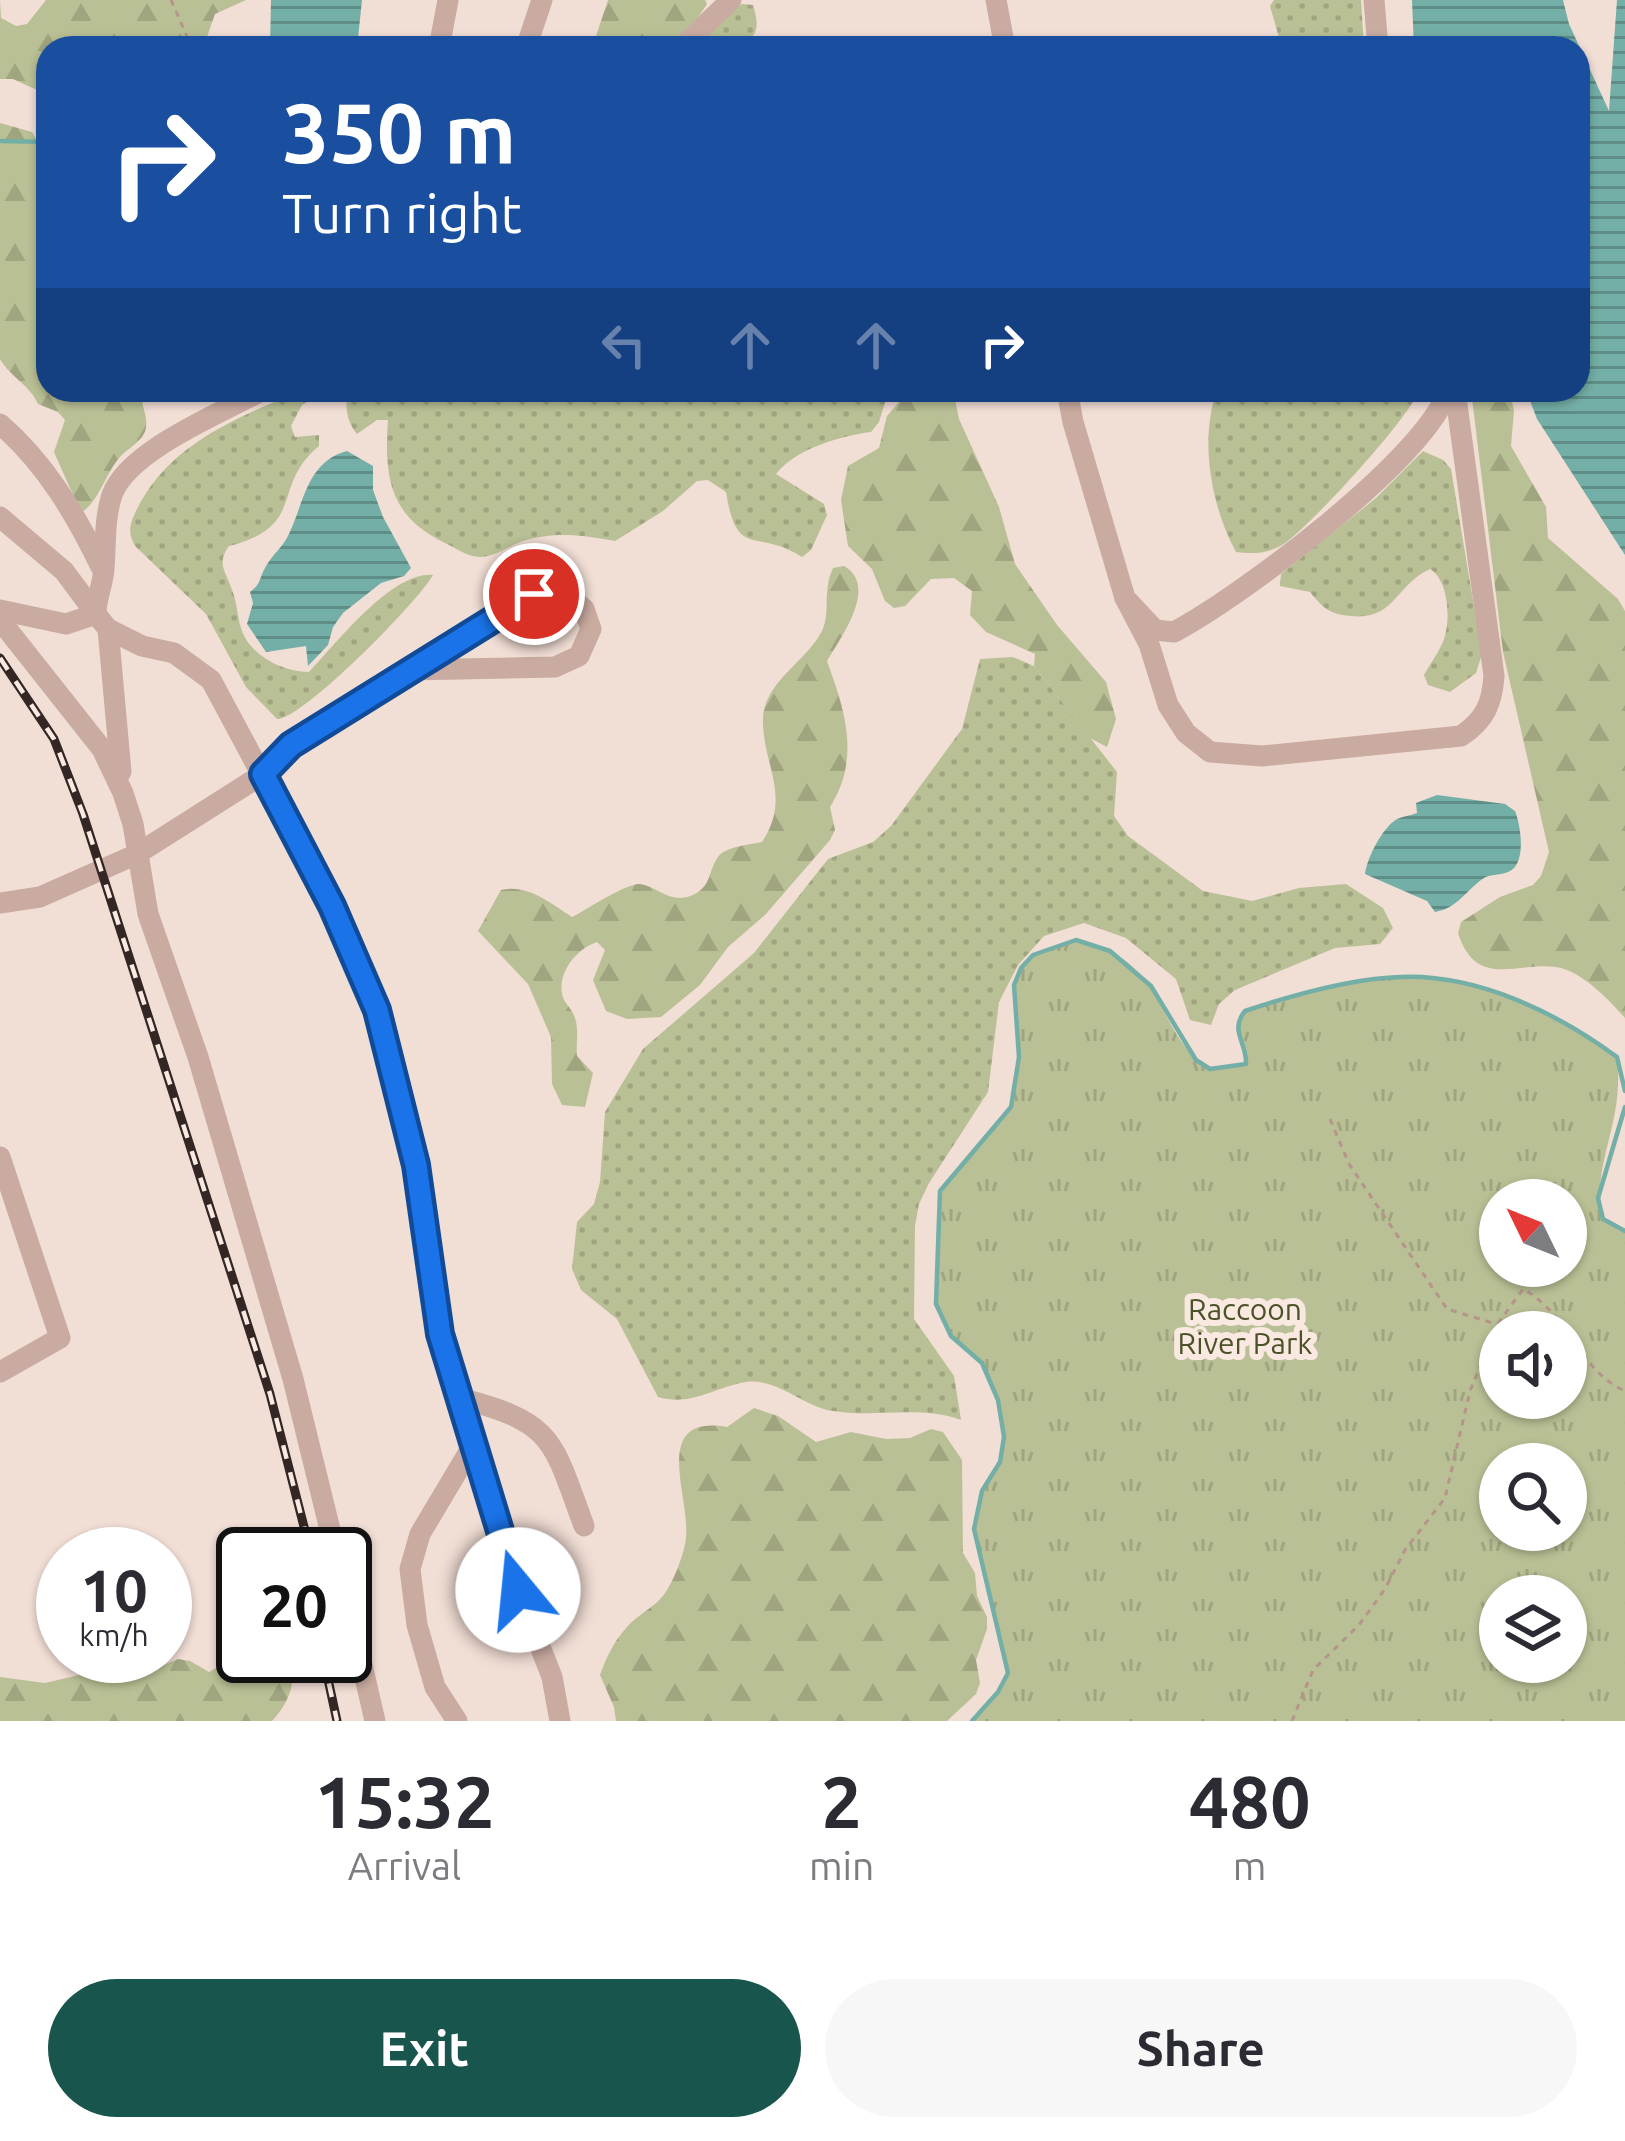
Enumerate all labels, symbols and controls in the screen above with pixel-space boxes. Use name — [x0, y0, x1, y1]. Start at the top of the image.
icon: right — [84, 84, 240, 240]
text: 350 m — [282, 85, 516, 179]
text: Turn right — [282, 183, 522, 243]
icon: left — [591, 312, 657, 378]
icon: ahead — [717, 312, 783, 378]
icon: ahead — [843, 312, 909, 378]
icon: right — [969, 312, 1035, 378]
pin — [483, 543, 585, 645]
icon: arrive — [501, 561, 567, 627]
north arrow — [1479, 1179, 1587, 1287]
map controls — [1479, 1179, 1587, 1683]
park label: Raccoon River Park — [1178, 1292, 1312, 1360]
button: sound — [1479, 1311, 1587, 1419]
button: search — [1479, 1443, 1587, 1551]
speed limit sign: 20 — [216, 1527, 372, 1683]
position arrow — [455, 1527, 581, 1653]
text: 10 — [80, 1556, 148, 1623]
button: layers — [1479, 1575, 1587, 1683]
text: km/h — [79, 1618, 149, 1652]
text: 15:32 — [314, 1761, 495, 1842]
text: 2 — [821, 1761, 862, 1842]
text: 480 — [1189, 1761, 1311, 1842]
text: Arrival — [348, 1844, 461, 1887]
text: min — [809, 1844, 874, 1887]
text: m — [1233, 1844, 1266, 1887]
button: Exit — [48, 1979, 801, 2117]
button: Share — [825, 1979, 1577, 2117]

